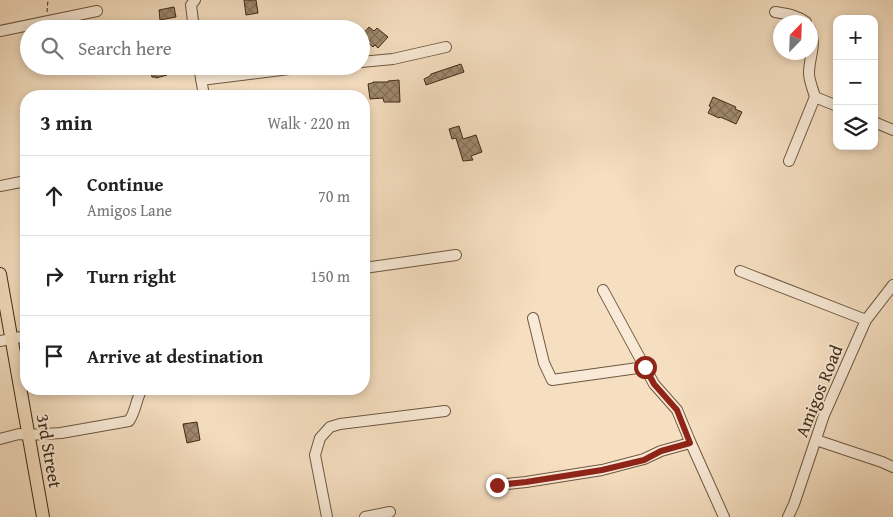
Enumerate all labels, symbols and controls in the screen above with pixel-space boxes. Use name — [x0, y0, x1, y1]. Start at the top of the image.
north arrow — [773, 15, 818, 60]
map controls — [833, 15, 878, 150]
button: + — [833, 15, 878, 60]
search box — [20, 20, 370, 75]
icon: search — [38, 34, 66, 62]
text: Search here — [78, 34, 172, 62]
button: − — [833, 60, 878, 105]
button: layers — [833, 105, 878, 150]
text: 3 min — [40, 107, 92, 138]
text: Walk · 220 m — [267, 111, 350, 135]
text: Continue — [87, 170, 164, 198]
icon: ahead — [40, 182, 68, 210]
text: 70 m — [318, 184, 350, 208]
text: Amigos Lane — [87, 198, 172, 222]
icon: right — [40, 262, 68, 290]
text: Turn right — [87, 262, 176, 290]
text: 150 m — [310, 264, 350, 288]
street label: Amigos Road — [788, 340, 849, 441]
icon: arrive — [40, 342, 68, 370]
text: Arrive at destination — [87, 342, 263, 370]
route start — [634, 356, 657, 379]
street label: 3rd Street — [30, 412, 69, 491]
route end — [486, 474, 509, 497]

